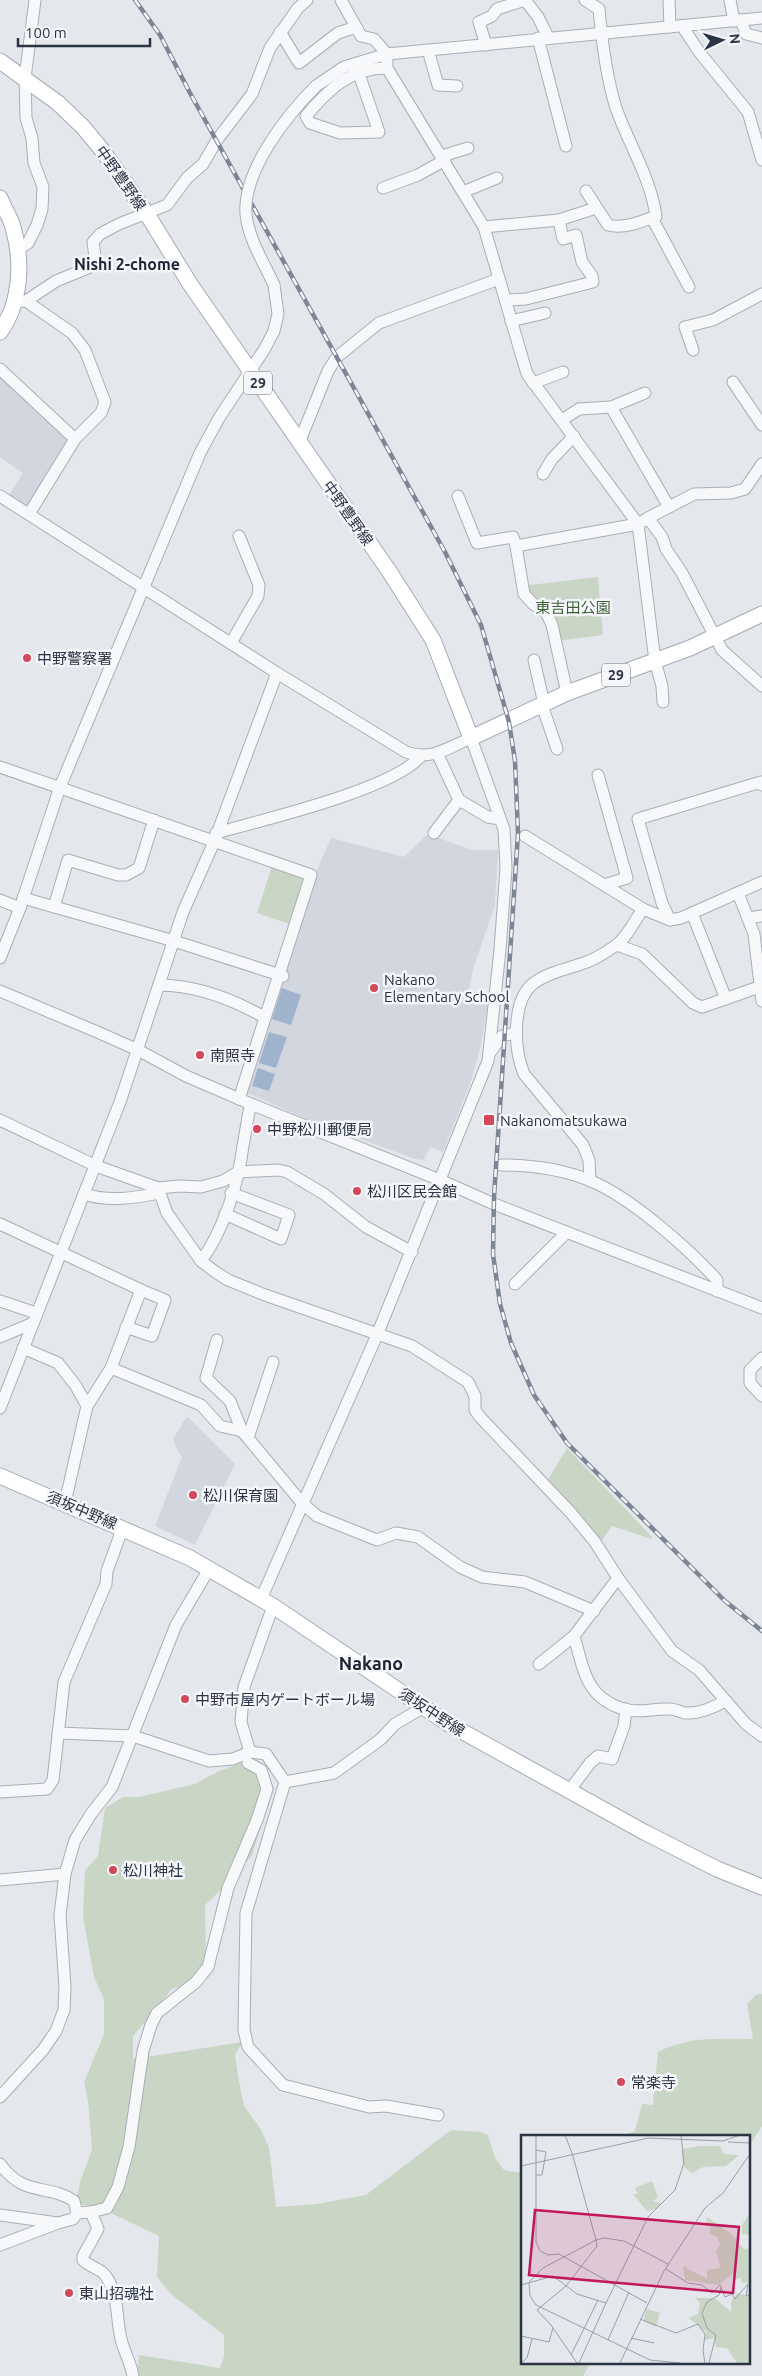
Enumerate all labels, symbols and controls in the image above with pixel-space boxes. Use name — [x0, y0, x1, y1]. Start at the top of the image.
scale bar — [18, 15, 150, 47]
north arrow — [697, 15, 747, 65]
text: 100 m — [25, 24, 67, 41]
text: N — [727, 33, 743, 45]
street label: 中野豊野線 — [93, 142, 149, 214]
district label: Nishi 2-chome — [74, 255, 180, 273]
road number: 29 — [244, 372, 272, 394]
street label: 中野豊野線 — [320, 477, 376, 549]
park label: 東吉田公園 — [535, 599, 611, 616]
place label: 中野警察署 — [37, 650, 112, 667]
marker: 中野警察署 — [21, 652, 33, 664]
road number: 29 — [602, 664, 630, 686]
place label: Nakano Elementary School — [384, 971, 510, 1005]
marker: Nakano Elementary School — [368, 982, 380, 994]
place label: 南照寺 — [210, 1047, 255, 1064]
marker: 南照寺 — [194, 1049, 206, 1061]
place label: Nakanomatsukawa — [500, 1112, 627, 1129]
marker: Nakanomatsukawa — [482, 1113, 496, 1127]
place label: 中野松川郵便局 — [267, 1121, 372, 1138]
marker: 中野松川郵便局 — [251, 1123, 263, 1135]
place label: 松川区民会館 — [367, 1183, 457, 1200]
marker: 松川区民会館 — [351, 1185, 363, 1197]
place label: 松川保育園 — [203, 1487, 278, 1504]
street label: 須坂中野線 — [44, 1488, 120, 1532]
marker: 松川保育園 — [187, 1489, 199, 1501]
district label: Nakano — [339, 1653, 403, 1673]
street label: 須坂中野線 — [396, 1684, 468, 1740]
place label: 中野市屋内ゲートボール場 — [195, 1691, 375, 1708]
marker: 中野市屋内ゲートボール場 — [179, 1693, 191, 1705]
place label: 松川神社 — [123, 1862, 183, 1879]
marker: 松川神社 — [107, 1864, 119, 1876]
place label: 常楽寺 — [631, 2074, 676, 2091]
marker: 常楽寺 — [615, 2076, 627, 2088]
inset map — [521, 2135, 750, 2364]
place label: 東山招魂社 — [79, 2285, 154, 2302]
marker: 東山招魂社 — [63, 2287, 75, 2299]

